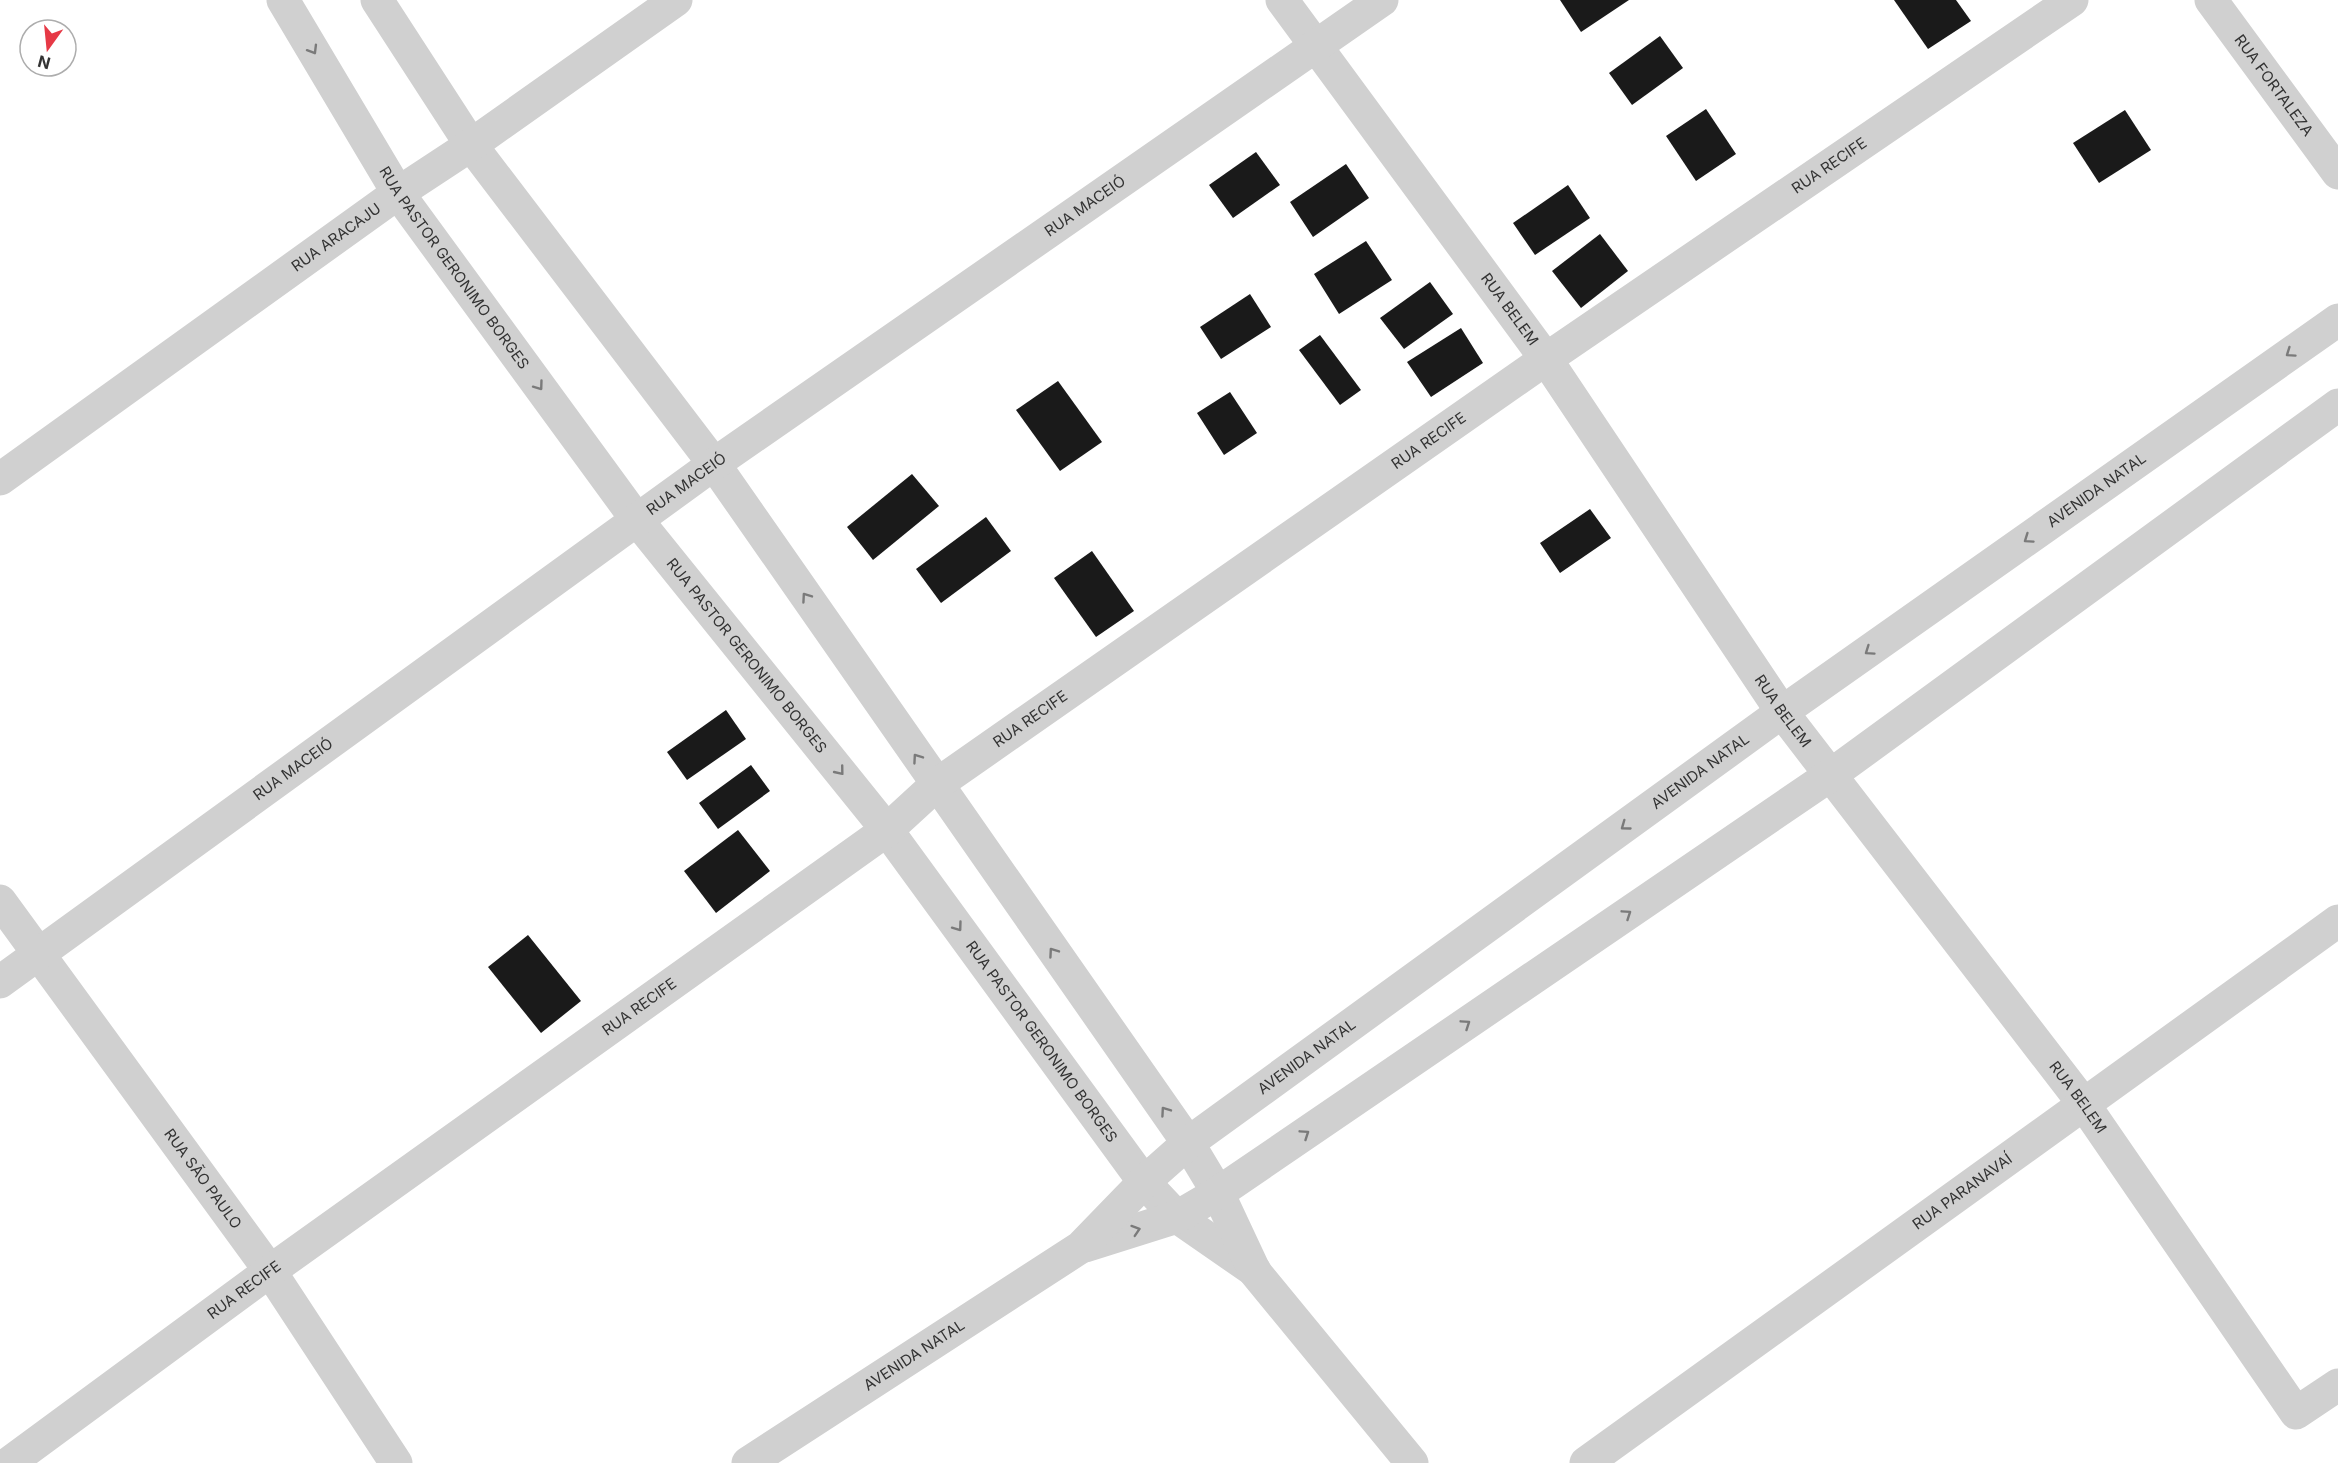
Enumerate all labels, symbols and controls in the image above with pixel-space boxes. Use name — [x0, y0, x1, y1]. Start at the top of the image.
north arrow — [18, 18, 78, 78]
street label: RUA FORTALEZA — [2231, 31, 2318, 140]
one-way arrow — [306, 44, 317, 54]
text: N — [36, 51, 53, 74]
street label: RUA RECIFE — [1788, 133, 1870, 197]
street label: RUA PASTOR GERONIMO BORGES — [375, 163, 533, 373]
street label: RUA MACEIÓ — [1041, 171, 1129, 240]
street label: RUA ARACAJU — [287, 198, 384, 276]
street label: RUA BELEM — [1477, 269, 1543, 349]
one-way arrow — [2286, 346, 2297, 357]
one-way arrow — [532, 379, 543, 390]
street label: RUA RECIFE — [1388, 408, 1469, 473]
street label: RUA MACEIÓ — [642, 448, 730, 519]
street label: AVENIDA NATAL — [2043, 448, 2149, 531]
one-way arrow — [2024, 532, 2035, 543]
street label: RUA PASTOR GERONIMO BORGES — [663, 554, 831, 757]
one-way arrow — [802, 593, 813, 604]
one-way arrow — [1864, 644, 1875, 655]
street label: RUA BELEM — [1751, 671, 1816, 751]
street label: RUA RECIFE — [989, 686, 1071, 751]
street label: AVENIDA NATAL — [1647, 729, 1753, 813]
street label: RUA MACEIÓ — [249, 734, 336, 804]
one-way arrow — [913, 753, 924, 764]
one-way arrow — [832, 765, 843, 776]
one-way arrow — [1620, 819, 1631, 830]
one-way arrow — [1620, 910, 1631, 921]
one-way arrow — [950, 920, 961, 931]
street label: RUA PASTOR GERONIMO BORGES — [962, 937, 1122, 1146]
one-way arrow — [1049, 947, 1060, 958]
street label: RUA RECIFE — [598, 974, 680, 1040]
street label: AVENIDA NATAL — [1254, 1014, 1359, 1098]
one-way arrow — [1459, 1020, 1470, 1031]
street label: RUA BELEM — [2045, 1057, 2111, 1137]
one-way arrow — [1161, 1107, 1172, 1118]
street label: RUA SÃO PAULO — [160, 1125, 246, 1232]
one-way arrow — [1298, 1130, 1309, 1141]
street label: RUA PARANAVAÍ — [1909, 1149, 2016, 1234]
one-way arrow — [1130, 1224, 1141, 1237]
street label: RUA RECIFE — [203, 1256, 284, 1323]
street label: AVENIDA NATAL — [860, 1315, 968, 1395]

